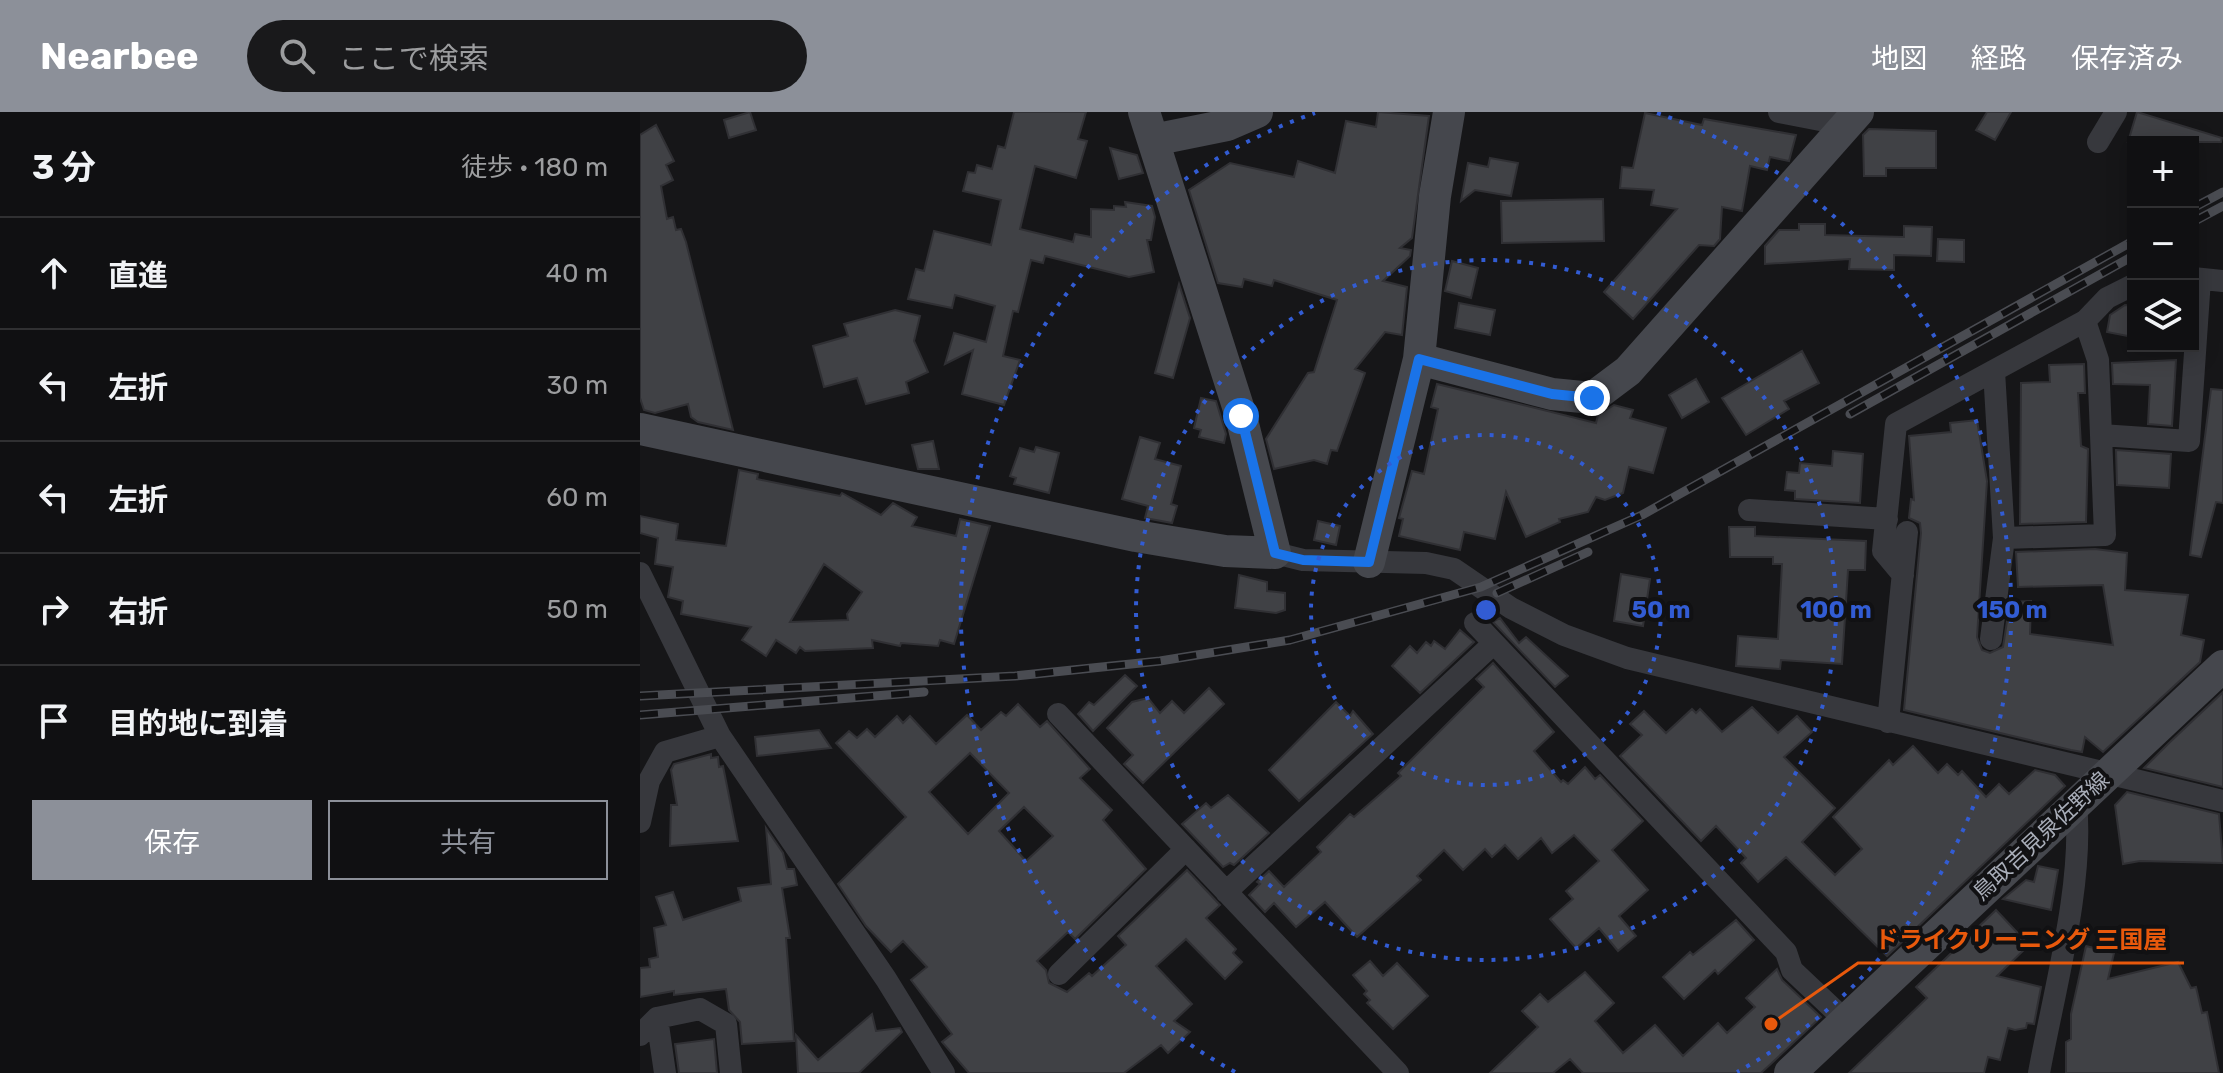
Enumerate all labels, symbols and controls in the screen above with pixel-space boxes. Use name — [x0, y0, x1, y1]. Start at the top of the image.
search box — [247, 20, 807, 92]
text: Nearbee — [40, 33, 199, 79]
icon: search — [275, 34, 319, 78]
text: ここで検索 — [339, 41, 489, 77]
text: 地図 — [1871, 42, 1927, 75]
text: 経路 — [1971, 42, 2027, 75]
text: 保存済み — [2071, 42, 2183, 75]
map controls — [2127, 136, 2199, 352]
button: + — [2127, 136, 2199, 208]
text: 3 分 — [32, 147, 96, 188]
text: 徒歩 · 180 m — [461, 152, 608, 183]
button: − — [2127, 208, 2199, 280]
icon: ahead — [32, 251, 76, 295]
text: 直進 — [108, 258, 168, 294]
text: 40 m — [546, 258, 608, 289]
button: layers — [2127, 280, 2199, 352]
icon: left — [32, 363, 76, 407]
text: 左折 — [108, 370, 168, 406]
text: 30 m — [546, 370, 608, 401]
route end — [1574, 380, 1610, 416]
route start — [1223, 398, 1259, 434]
icon: left — [32, 475, 76, 519]
text: 左折 — [108, 482, 168, 518]
text: 60 m — [546, 482, 608, 513]
icon: right — [32, 587, 76, 631]
text: 右折 — [108, 594, 168, 630]
text: 50 m — [547, 594, 608, 625]
centre of rings — [1472, 596, 1500, 624]
text: 50 m — [1632, 596, 1690, 624]
text: 100 m — [1800, 596, 1872, 624]
text: 150 m — [1977, 596, 2047, 624]
icon: arrive — [32, 699, 76, 743]
text: 目的地に到着 — [108, 706, 288, 742]
street label: 鳥取吉見泉佐野線 — [1967, 766, 2115, 906]
button: 保存 — [32, 800, 312, 880]
button: 共有 — [328, 800, 608, 880]
callout: ドライクリーニング 三国屋 — [1858, 915, 2184, 963]
text: ドライクリーニング 三国屋 — [1875, 926, 2167, 954]

